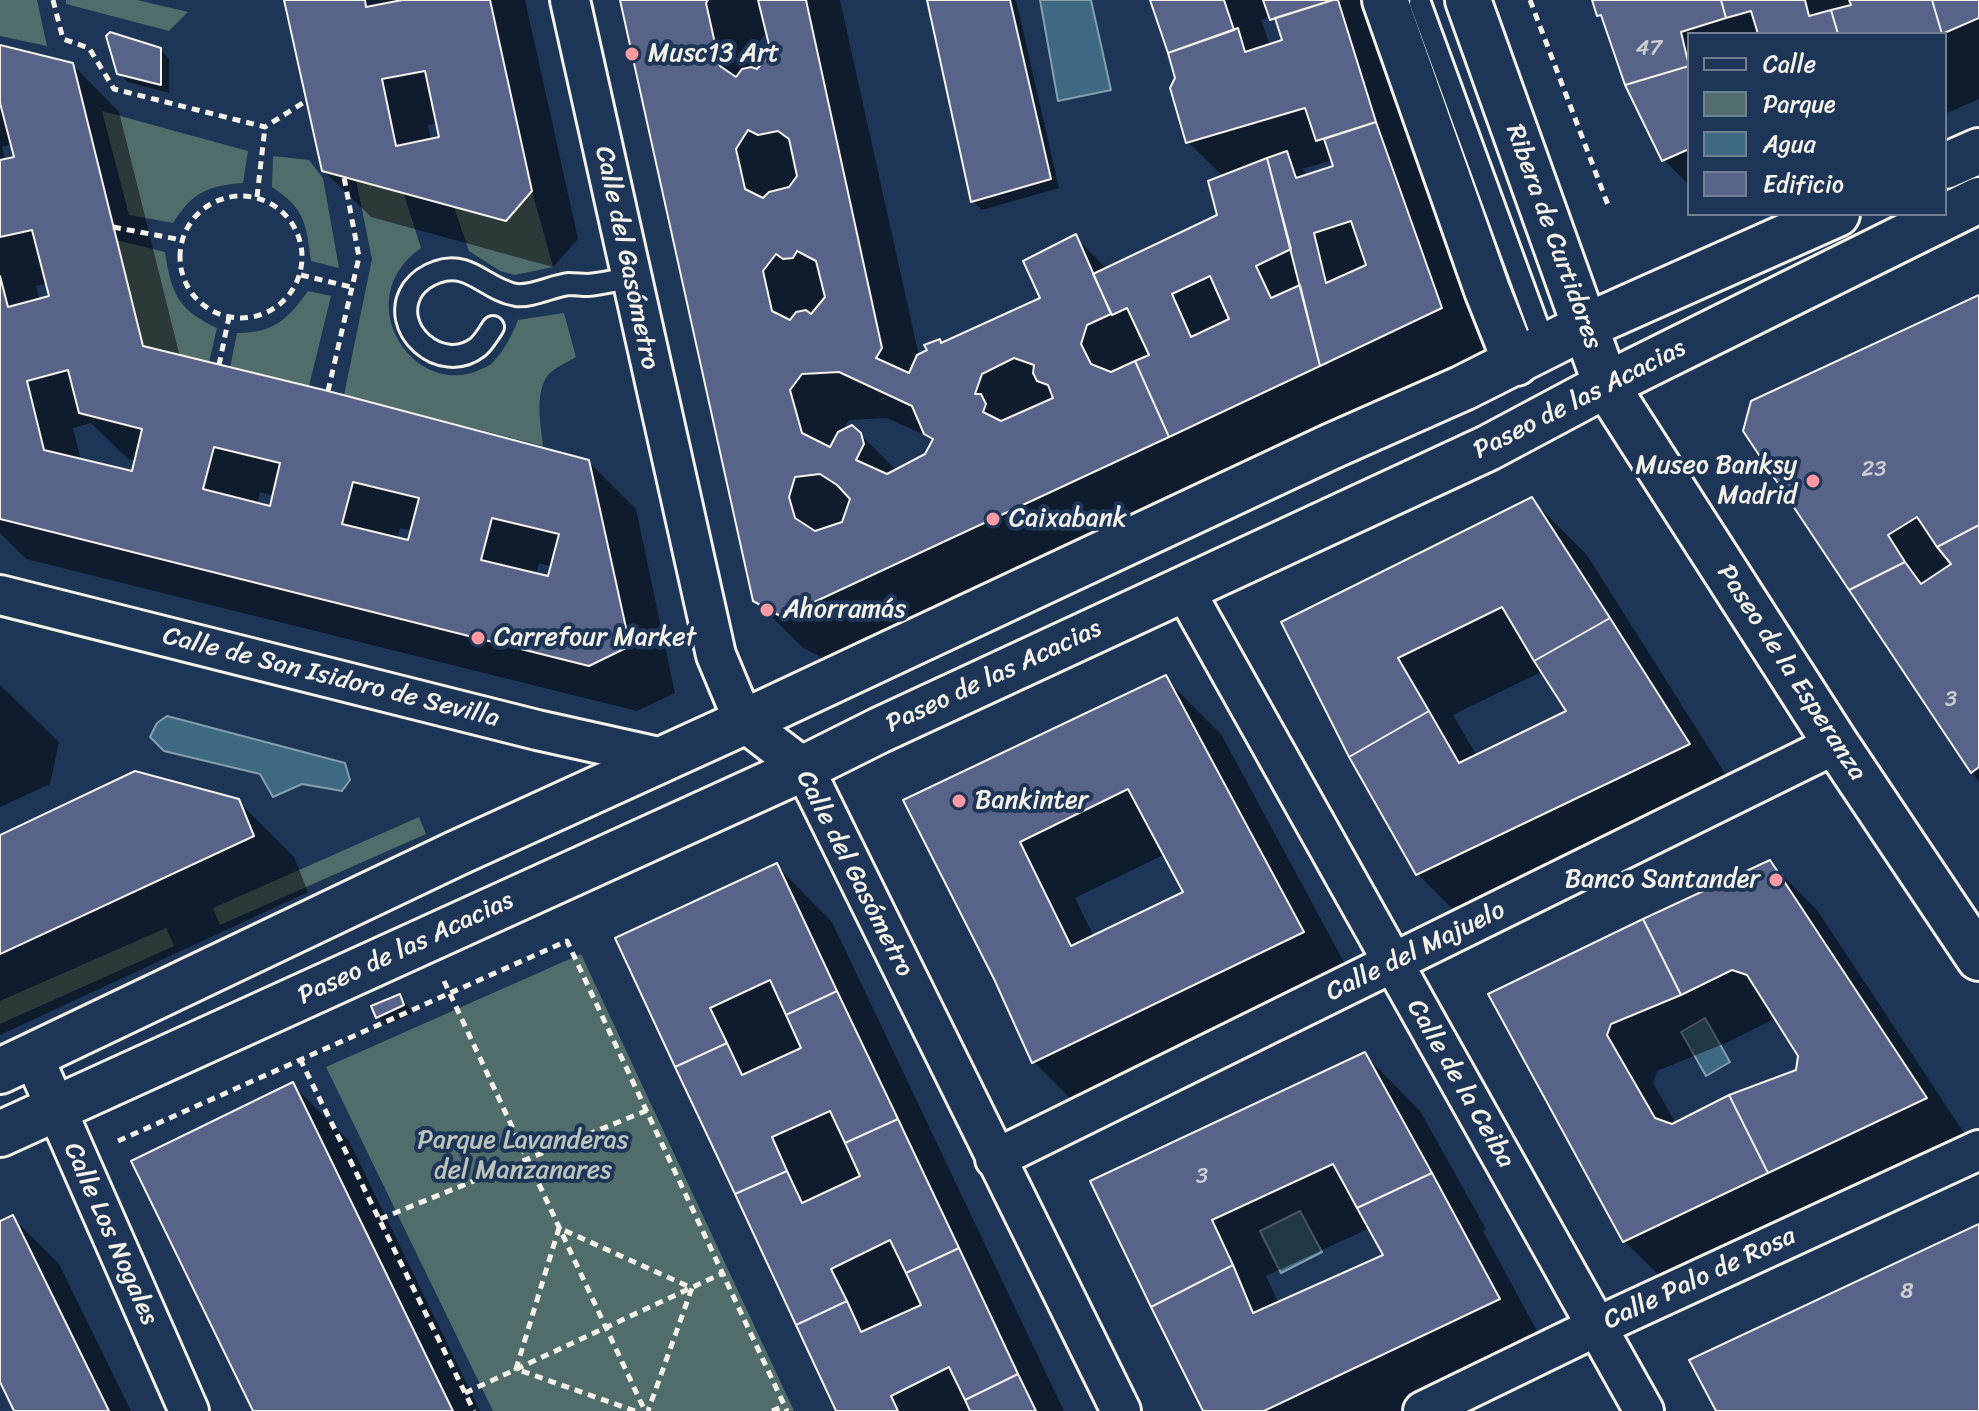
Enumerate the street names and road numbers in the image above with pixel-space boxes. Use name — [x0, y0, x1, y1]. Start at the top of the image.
street label: Ribera de Curtidores — [1498, 120, 1608, 354]
street label: Calle del Gasómetro — [587, 144, 665, 372]
street label: Paseo de las Acacias — [1469, 333, 1691, 467]
street label: Paseo de la Esperanza — [1709, 559, 1873, 787]
street label: Paseo de las Acacias — [881, 613, 1107, 741]
street label: Calle de San Isidoro de Sevilla — [160, 621, 502, 735]
street label: Calle del Gasómetro — [789, 766, 919, 982]
street label: Paseo de las Acacias — [293, 885, 519, 1013]
street label: Calle del Majuelo — [1321, 895, 1511, 1009]
street label: Calle de la Ceiba — [1399, 994, 1521, 1174]
street label: Calle Los Nogales — [56, 1138, 164, 1330]
street label: Calle Palo de Rosa — [1599, 1221, 1801, 1337]

